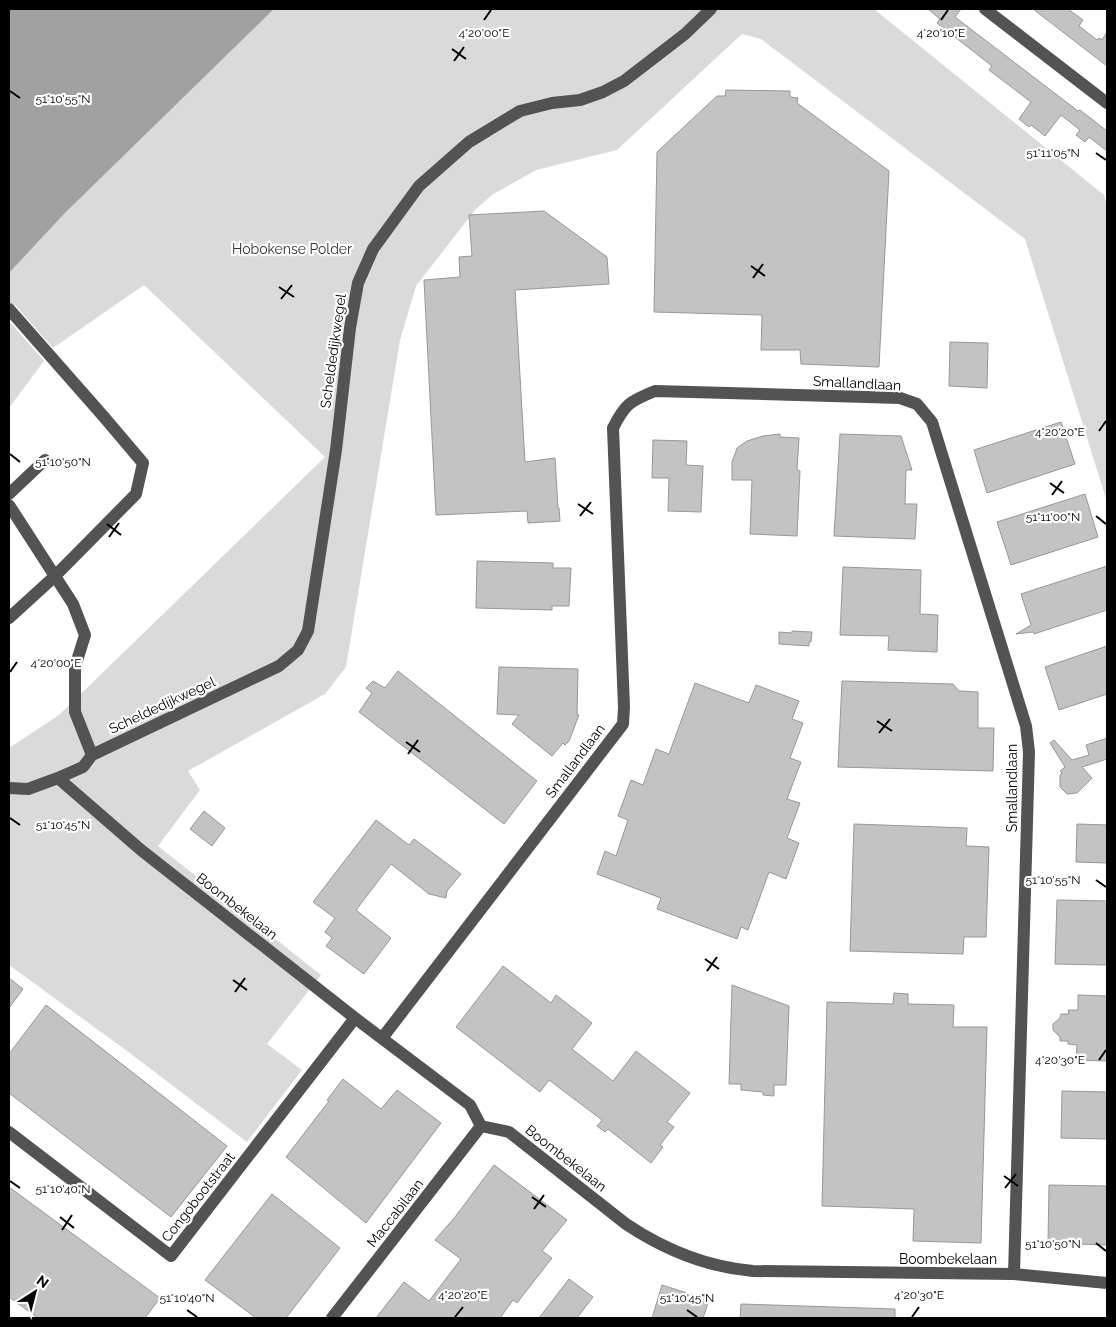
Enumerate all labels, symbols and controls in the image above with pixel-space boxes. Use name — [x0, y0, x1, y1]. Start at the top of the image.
text: 4°20'00"E — [459, 26, 509, 40]
text: 4°20'10"E — [917, 26, 965, 40]
text: 51°10'55"N — [36, 92, 91, 106]
text: 51°11'05"N — [1026, 146, 1080, 160]
park label: Hobokense Polder — [232, 241, 352, 257]
street label: Scheldedijkwegel — [317, 292, 349, 409]
street label: Smallandlaan — [812, 373, 902, 393]
text: 4°20'20"E — [1035, 425, 1085, 439]
text: 51°10'50"N — [35, 455, 91, 469]
text: 51°11'00"N — [1026, 510, 1080, 524]
text: 4°20'00"E — [31, 656, 81, 670]
street label: Scheldedijkwegel — [106, 673, 218, 737]
street label: Smallandlaan — [542, 721, 608, 801]
street label: Smallandlaan — [1004, 744, 1020, 832]
text: 51°10'45"N — [36, 818, 90, 832]
street label: Boombekelaan — [193, 869, 281, 943]
text: 51°10'55"N — [1026, 873, 1081, 887]
text: 4°20'30"E — [1035, 1053, 1085, 1067]
street label: Boombekelaan — [522, 1121, 610, 1195]
street label: Congobootstraat — [158, 1149, 238, 1245]
street label: Maccabilaan — [364, 1176, 426, 1250]
text: 51°10'40"N — [35, 1182, 91, 1196]
text: 51°10'50"N — [1025, 1237, 1081, 1251]
street label: Boombekelaan — [899, 1251, 997, 1267]
north arrow — [10, 1267, 60, 1317]
text: N — [34, 1272, 52, 1291]
text: 4°20'20"E — [438, 1288, 488, 1302]
text: 4°20'30"E — [894, 1288, 944, 1302]
text: 51°10'40"N — [159, 1291, 215, 1305]
text: 51°10'45"N — [660, 1291, 714, 1305]

